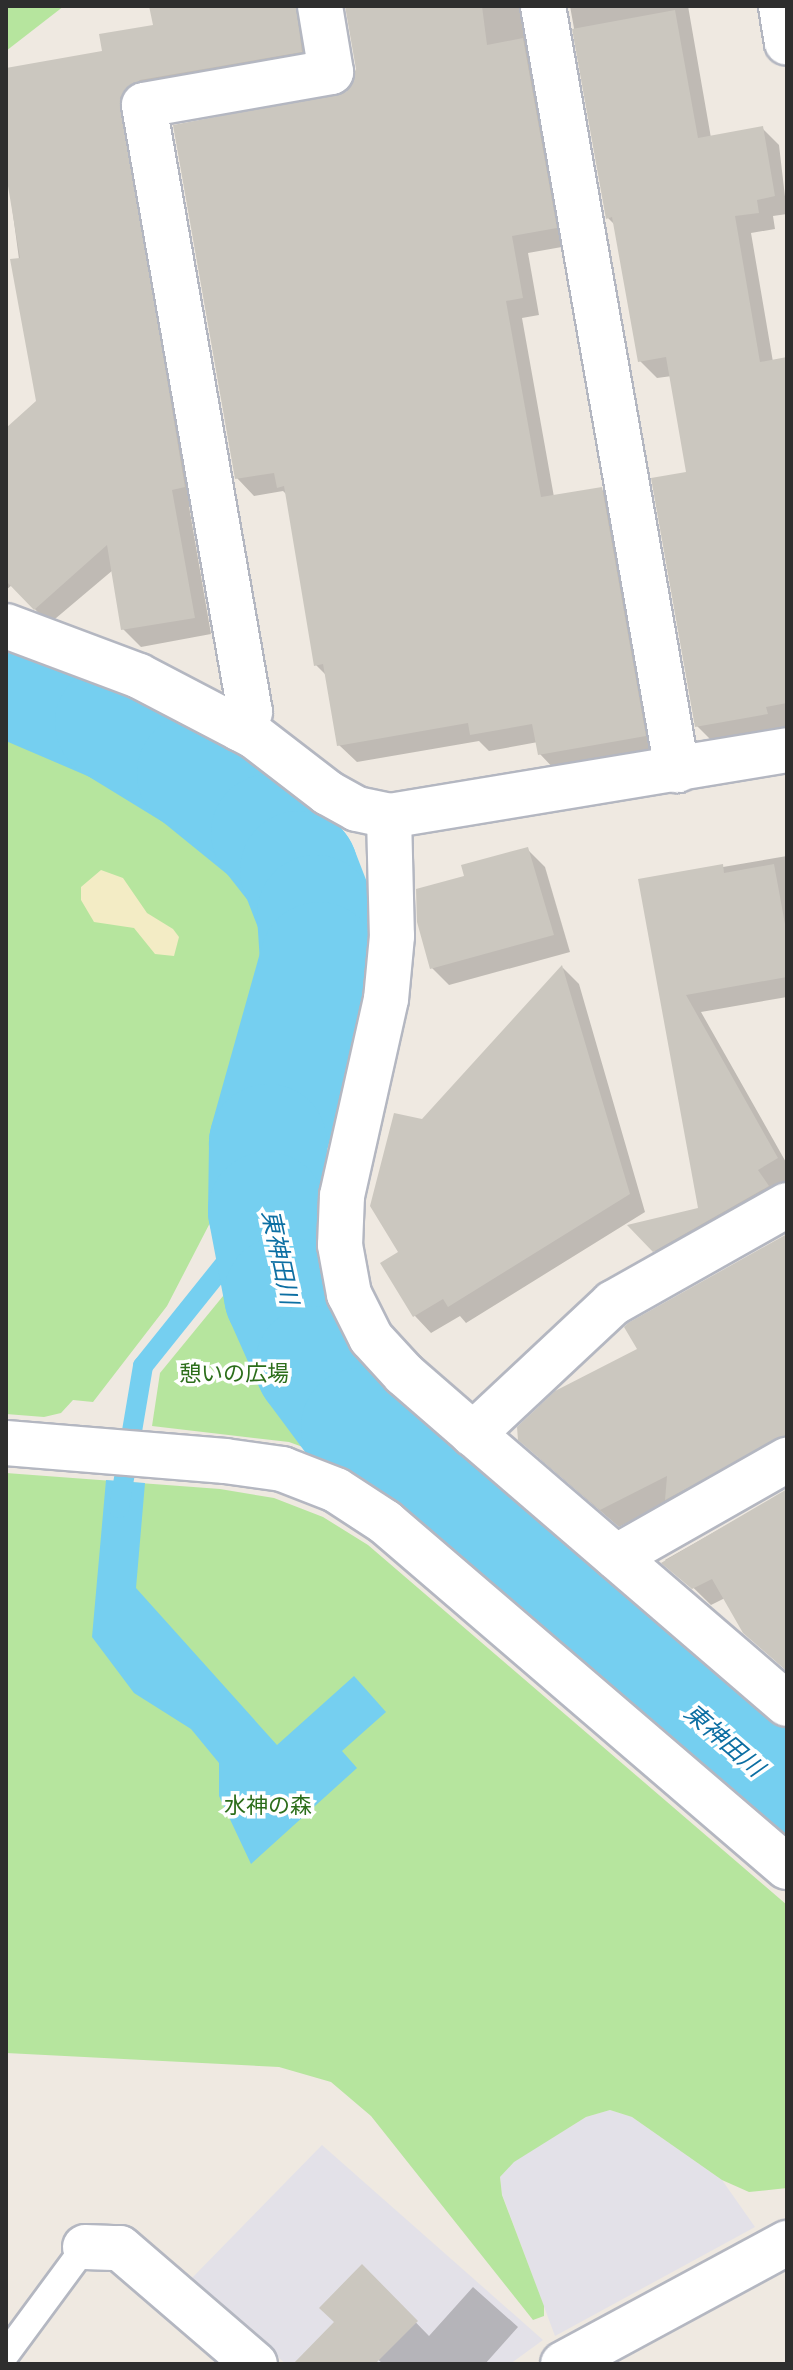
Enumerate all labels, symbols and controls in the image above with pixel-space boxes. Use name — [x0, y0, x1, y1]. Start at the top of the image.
water label: 東神田川 — [256, 1207, 304, 1307]
park label: 憩いの広場 — [179, 1360, 289, 1386]
water label: 東神田川 — [678, 1698, 770, 1782]
park label: 水神の森 — [224, 1792, 312, 1818]

